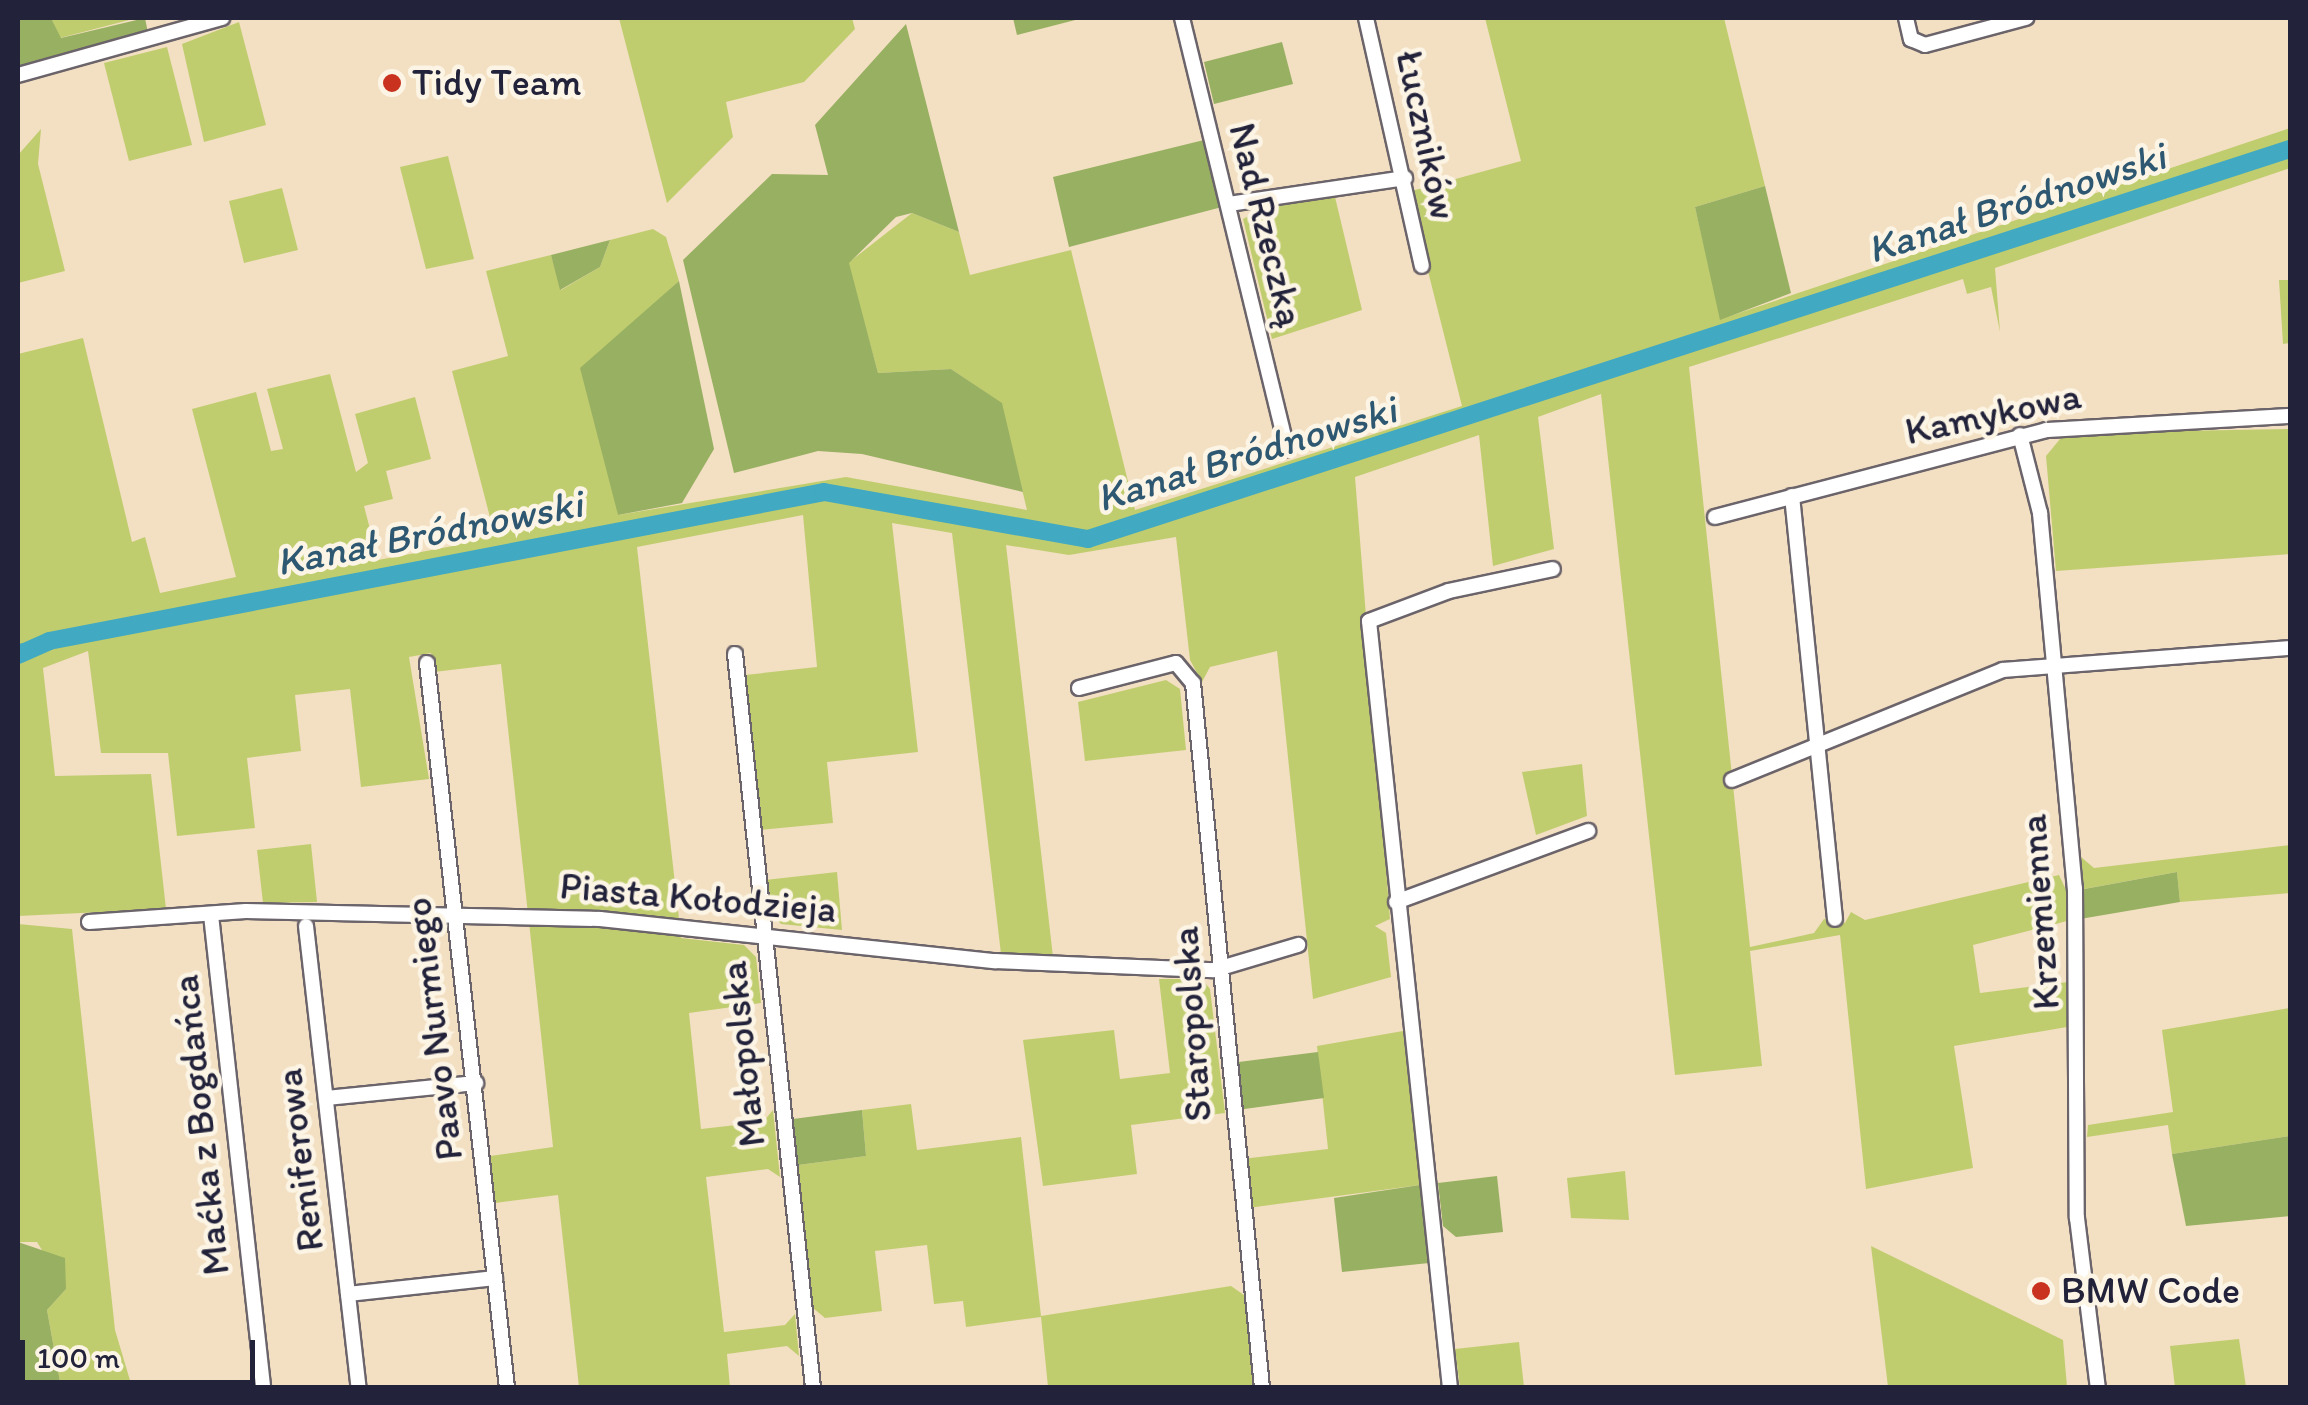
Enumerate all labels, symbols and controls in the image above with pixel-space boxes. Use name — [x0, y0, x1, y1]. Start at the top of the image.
street label: Łuczników — [1386, 46, 1466, 224]
place label: Tidy Team — [412, 60, 577, 106]
marker: Tidy Team — [381, 72, 403, 94]
street label: Nad Rzeczką — [1219, 119, 1313, 331]
water label: Kanał Bródnowski — [1860, 131, 2172, 273]
street label: Kamykowa — [1901, 373, 2085, 455]
water label: Kanał Bródnowski — [1090, 384, 1402, 522]
water label: Kanał Bródnowski — [271, 479, 587, 585]
street label: Krzemienna — [2010, 813, 2070, 1011]
street label: Piasta Kołodzieja — [558, 863, 838, 933]
street label: Paavo Nurmiego — [395, 895, 473, 1163]
street label: Staropolska — [1162, 925, 1222, 1123]
street label: Małopolska — [711, 959, 775, 1149]
street label: Maćka z Bogdańca — [163, 972, 239, 1278]
street label: Reniferowa — [266, 1066, 334, 1254]
place label: BMW Code — [2061, 1268, 2240, 1314]
marker: BMW Code — [2030, 1280, 2052, 1302]
scale bar — [25, 1320, 260, 1382]
text: 100 m — [37, 1339, 120, 1376]

